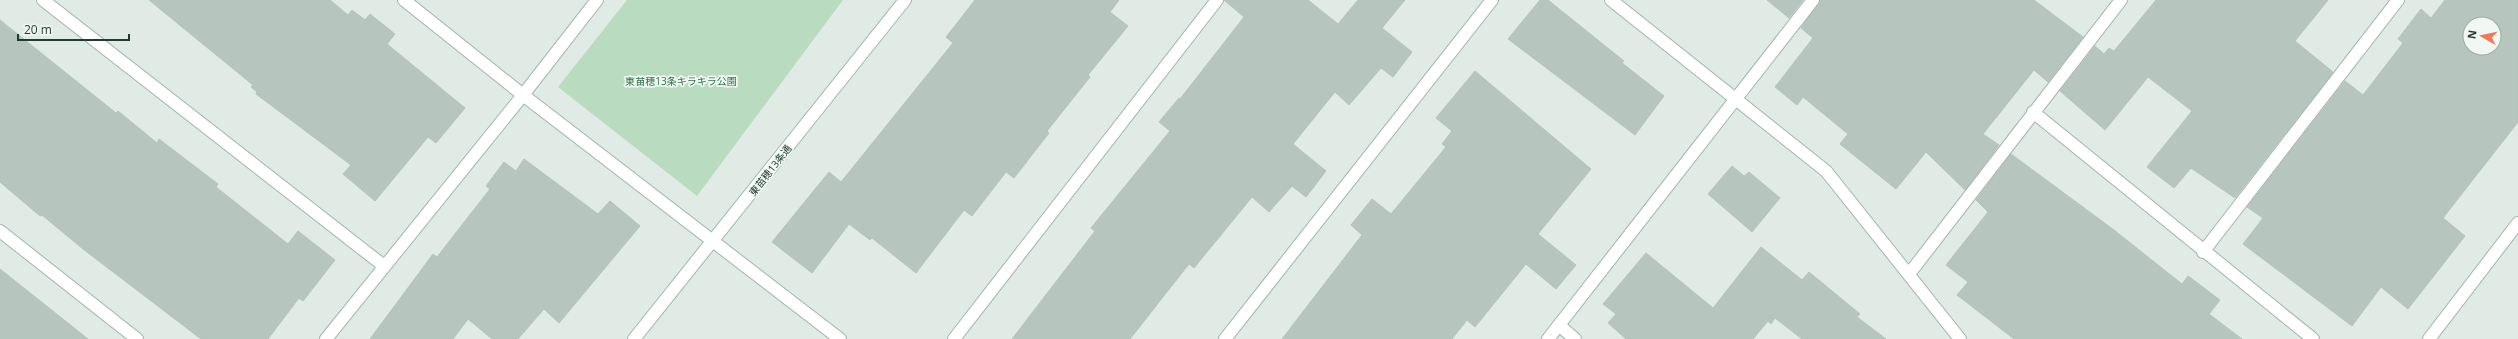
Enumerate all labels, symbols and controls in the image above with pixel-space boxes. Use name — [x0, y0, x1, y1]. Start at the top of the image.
scale bar — [18, 16, 129, 42]
north arrow — [2462, 16, 2502, 56]
text: 20 m — [24, 21, 52, 38]
text: N — [2464, 29, 2480, 40]
park label: 東苗穂13条キラキラ公園 — [625, 74, 737, 88]
street label: 東苗穂13条通 — [746, 141, 794, 199]

